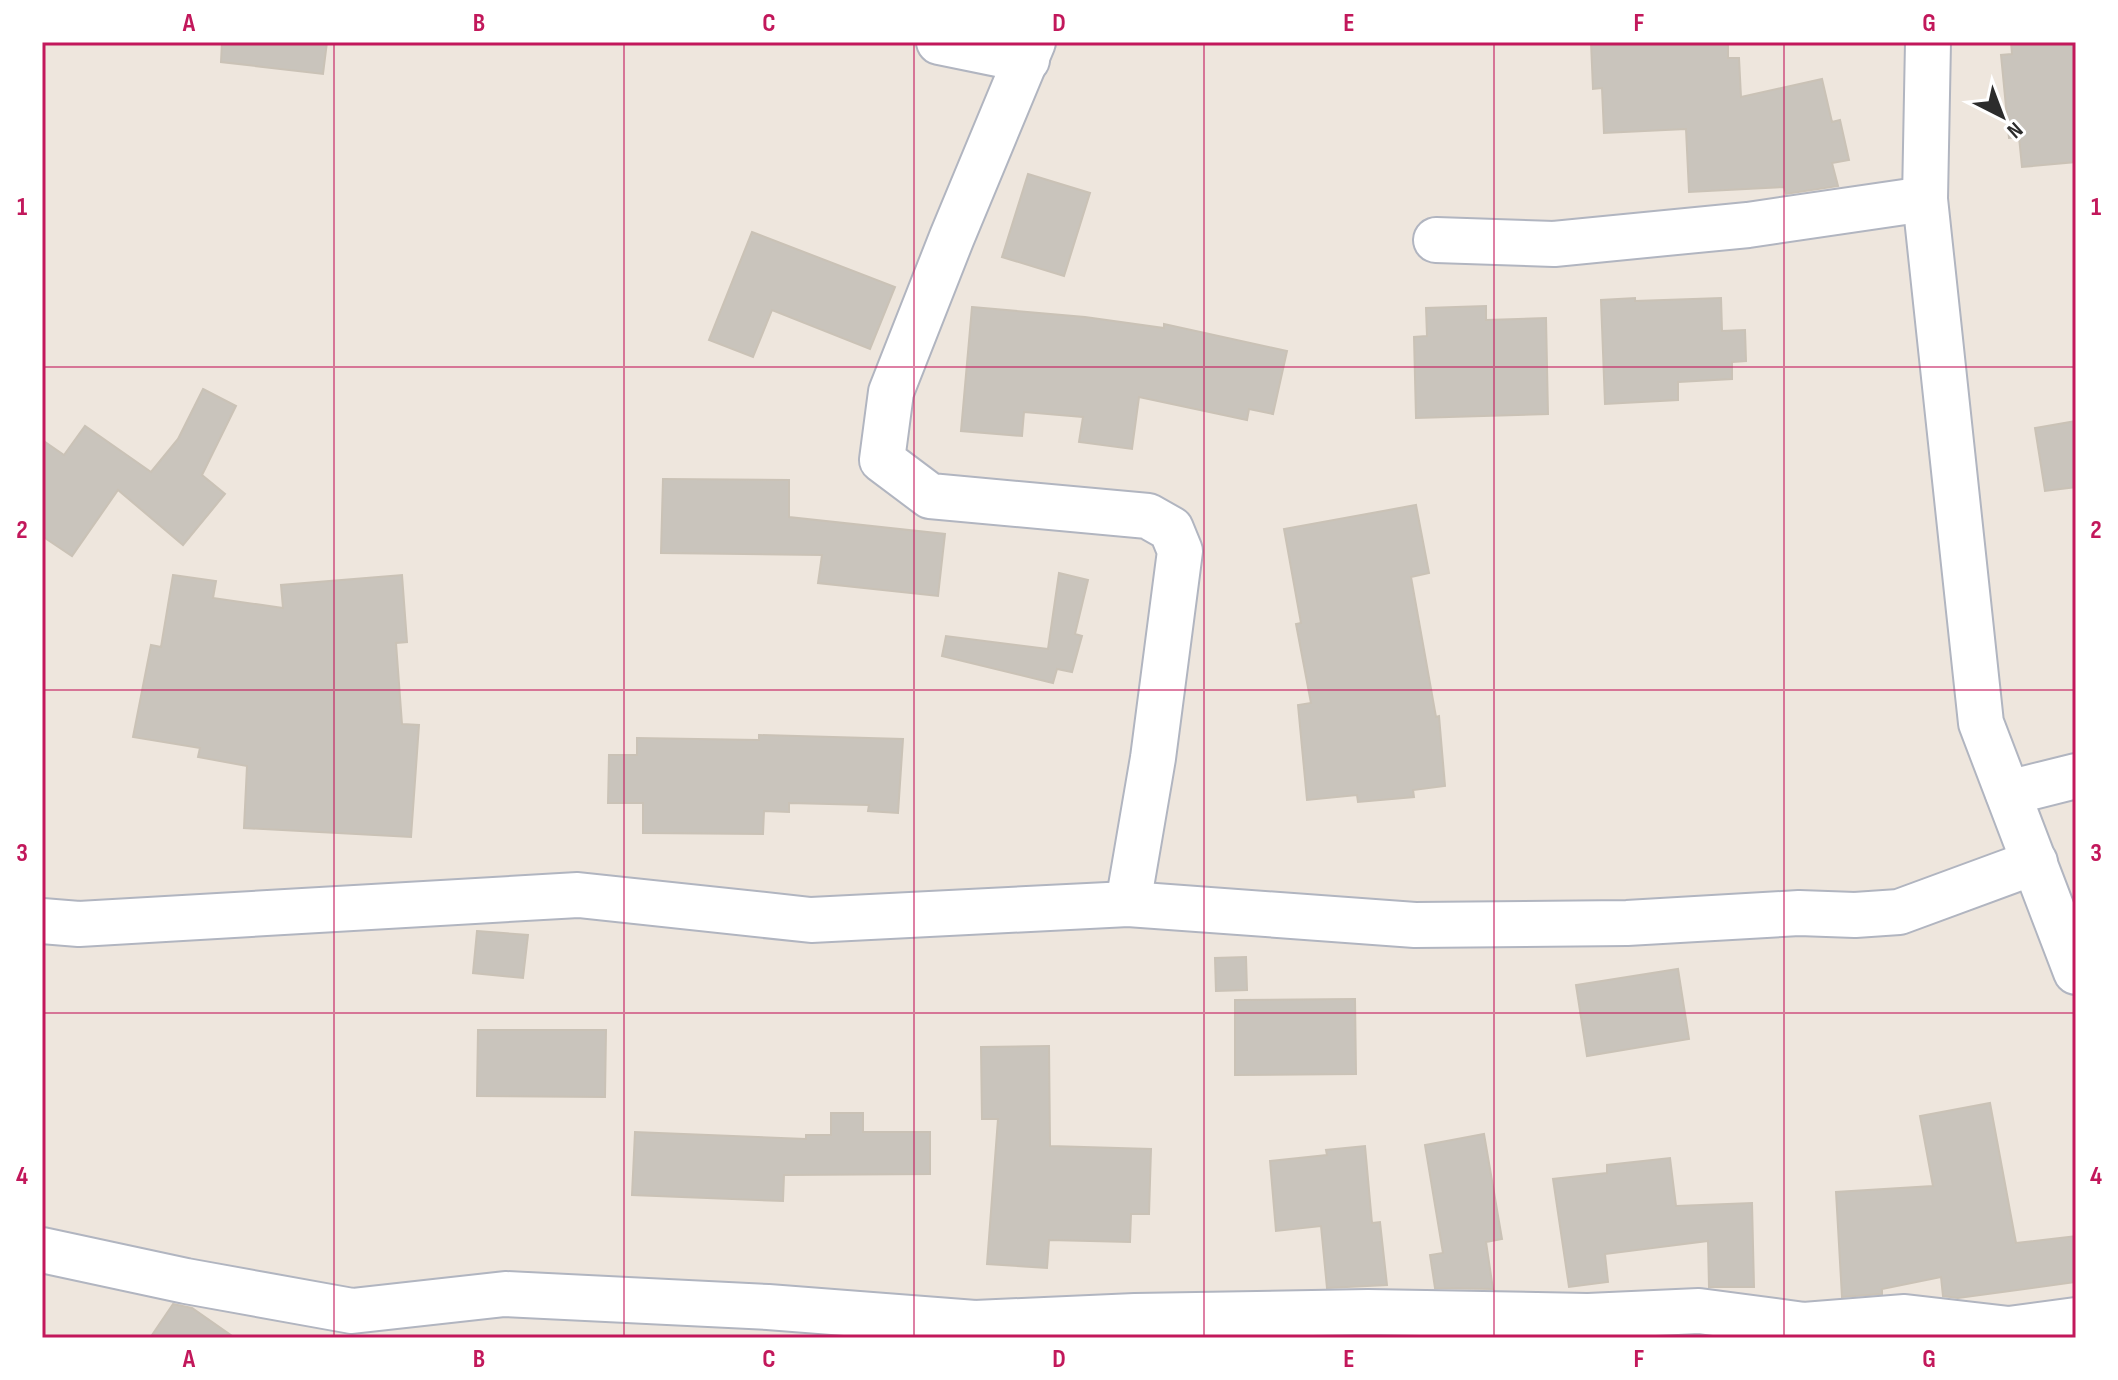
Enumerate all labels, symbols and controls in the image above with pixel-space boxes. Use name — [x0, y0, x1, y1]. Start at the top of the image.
text: A — [182, 8, 196, 39]
text: B — [473, 8, 485, 39]
text: C — [762, 8, 776, 39]
text: D — [1052, 8, 1066, 39]
text: E — [1343, 8, 1355, 39]
text: F — [1634, 8, 1645, 39]
text: G — [1922, 8, 1936, 39]
north arrow — [1962, 76, 2042, 156]
text: N — [2001, 116, 2028, 144]
text: 1 — [17, 192, 27, 223]
text: 1 — [2091, 192, 2101, 223]
text: 2 — [16, 515, 28, 546]
text: 2 — [2090, 515, 2102, 546]
text: 3 — [16, 838, 28, 869]
text: 3 — [2090, 838, 2102, 869]
text: 4 — [16, 1161, 28, 1192]
text: 4 — [2090, 1161, 2102, 1192]
text: A — [182, 1344, 196, 1375]
text: B — [473, 1344, 485, 1375]
text: C — [762, 1344, 776, 1375]
text: D — [1052, 1344, 1066, 1375]
text: E — [1343, 1344, 1355, 1375]
text: F — [1634, 1344, 1645, 1375]
text: G — [1922, 1344, 1936, 1375]

